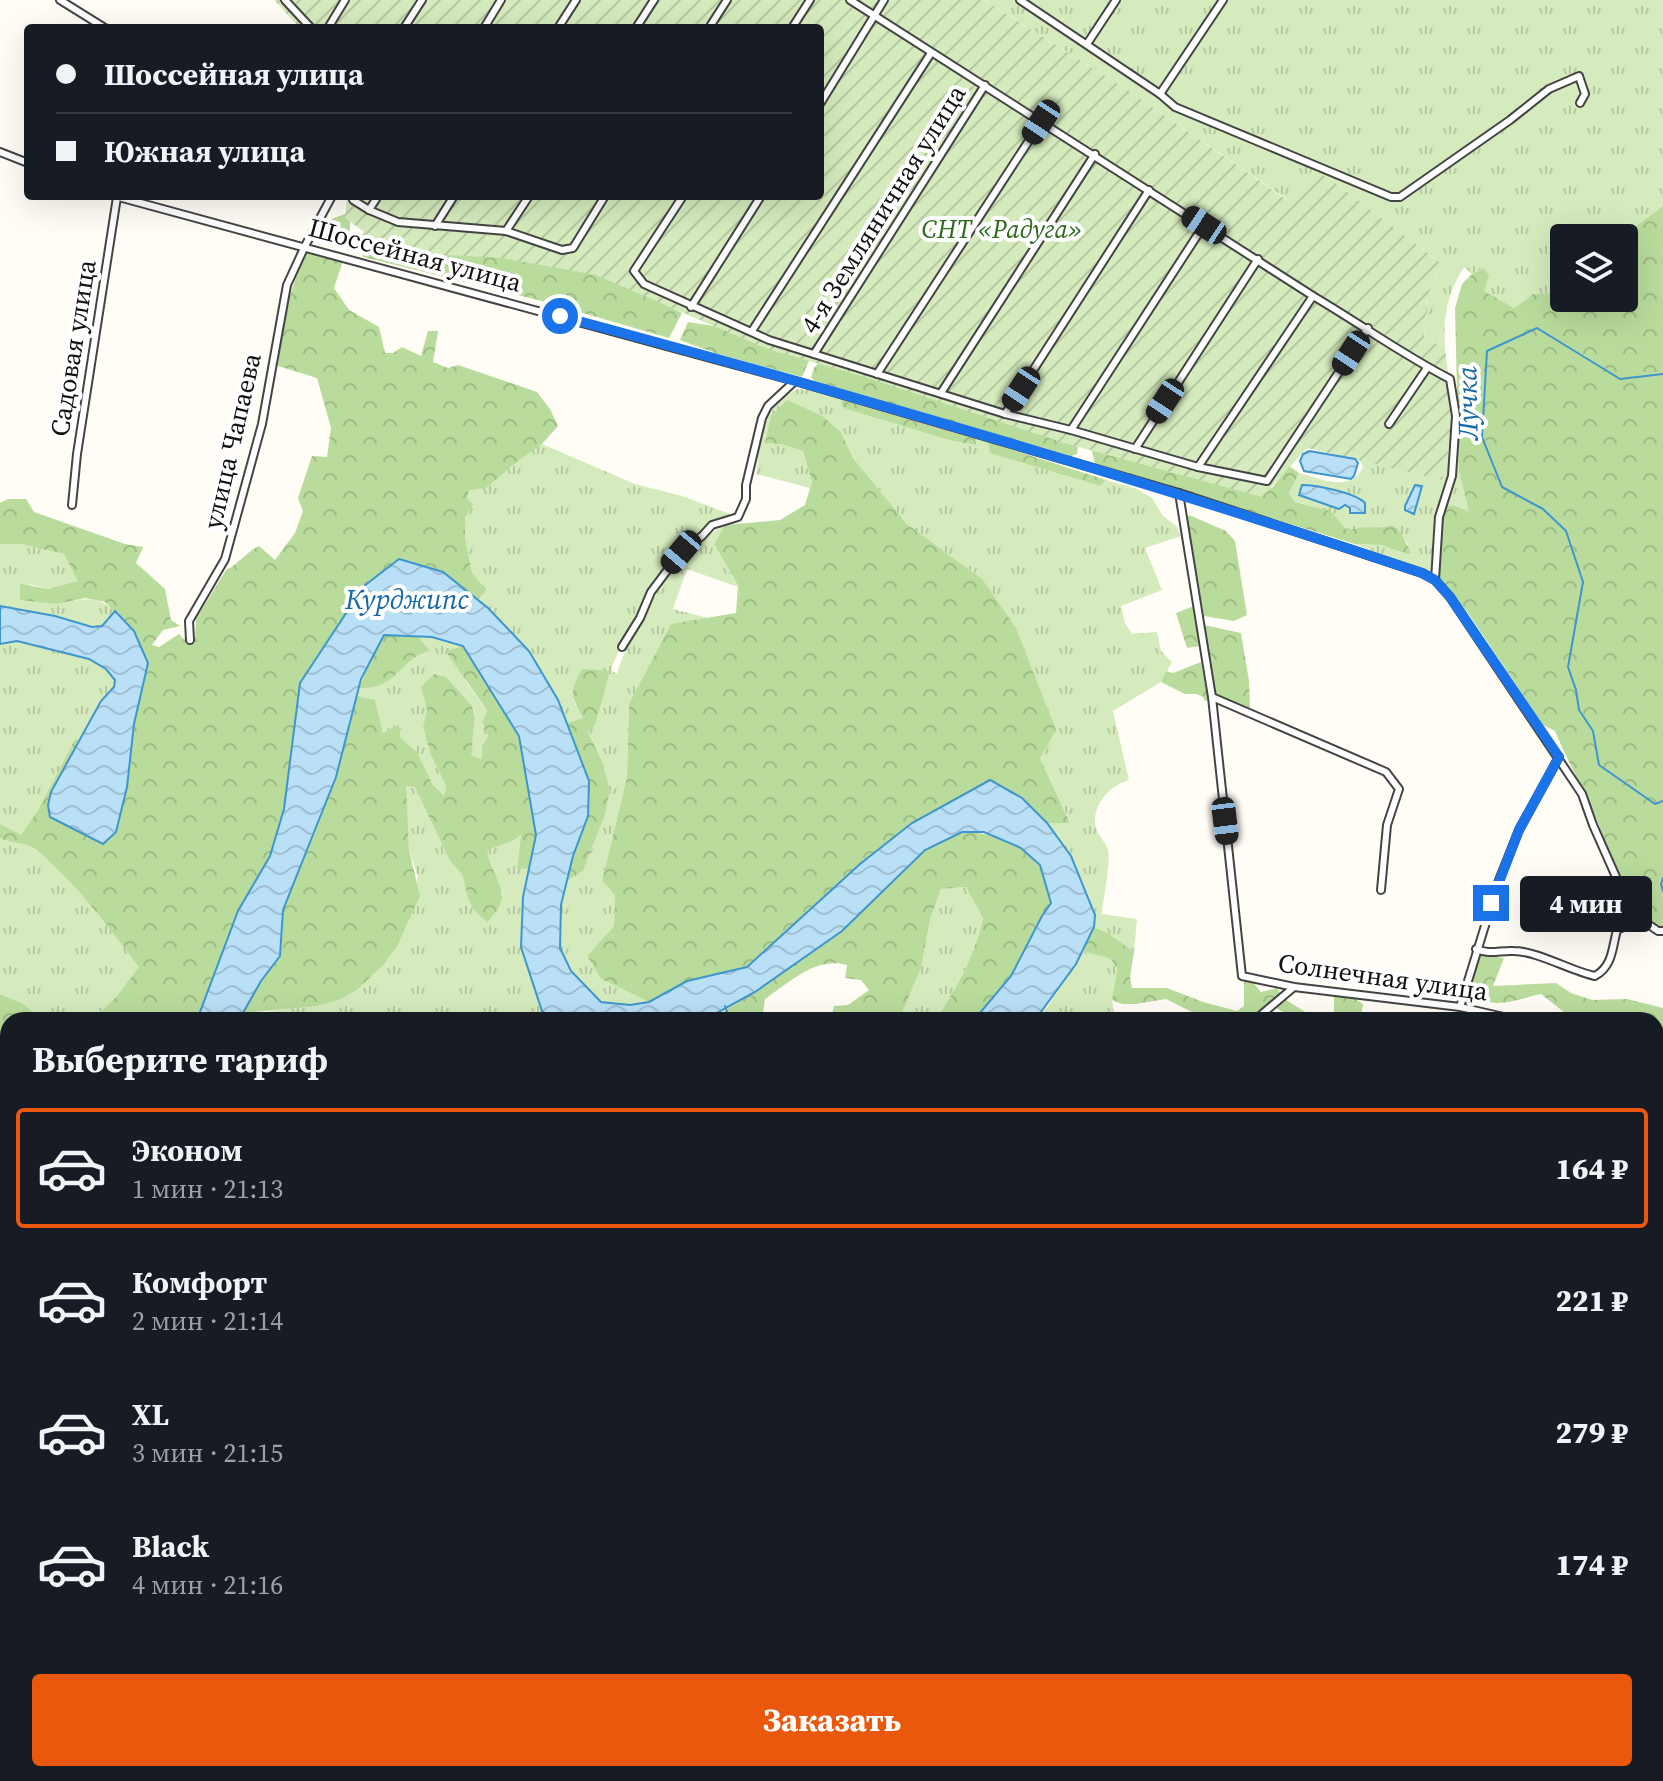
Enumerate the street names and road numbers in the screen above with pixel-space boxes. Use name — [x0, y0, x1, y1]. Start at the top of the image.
street label: 4-я Земляничная улица — [792, 77, 975, 340]
street label: Шоссейная улица — [305, 209, 526, 301]
street label: Садовая улица — [41, 256, 105, 439]
street label: улица Чапаева — [194, 349, 270, 532]
street label: Солнечная улица — [1276, 944, 1491, 1010]

